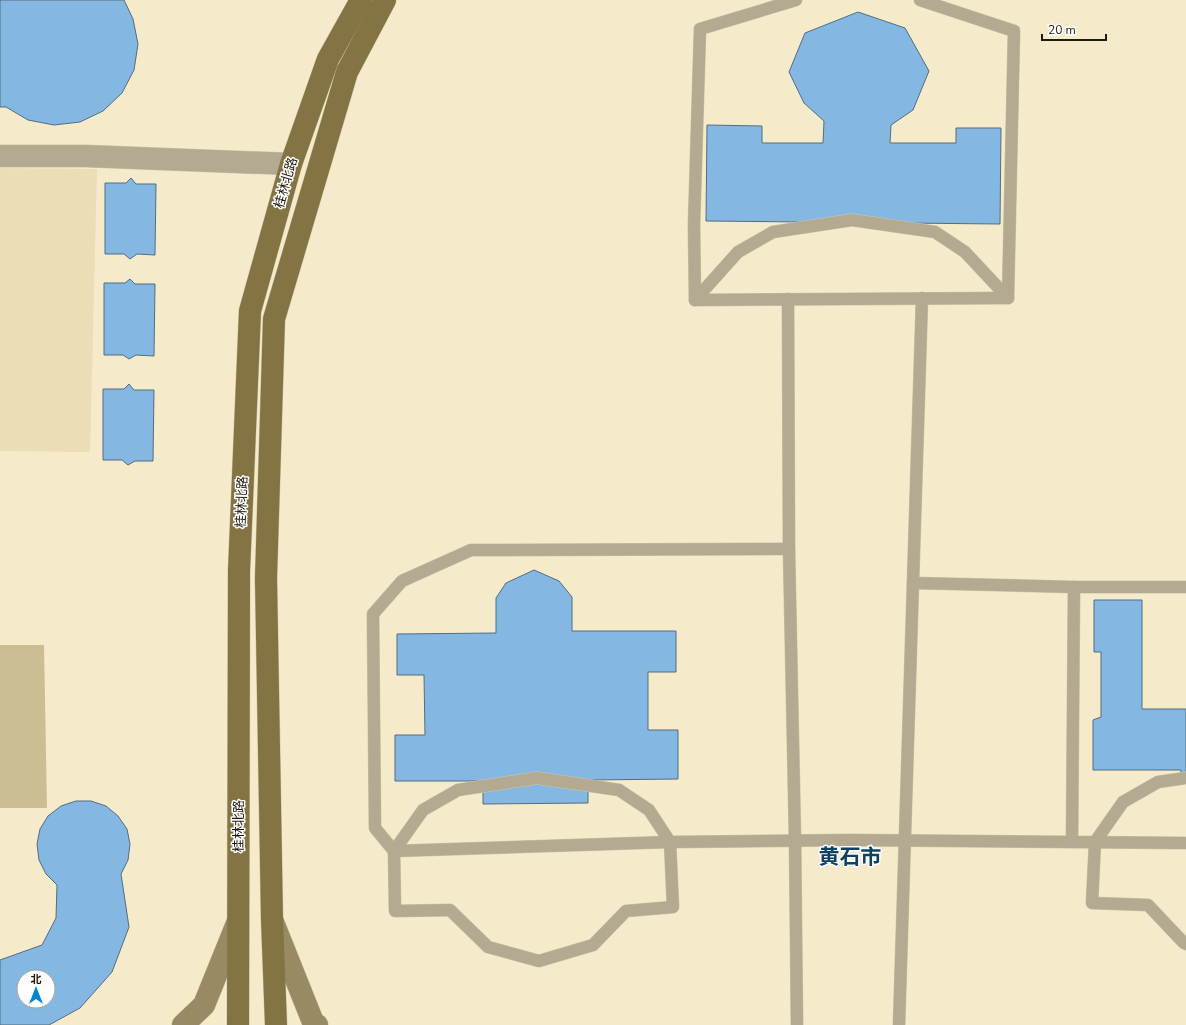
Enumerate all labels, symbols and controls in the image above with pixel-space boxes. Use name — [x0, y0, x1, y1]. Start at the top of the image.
scale bar — [1042, 16, 1106, 42]
text: 20 m — [1048, 22, 1076, 38]
street label: 桂林北路 — [270, 156, 302, 210]
street label: 桂林北路 — [232, 476, 252, 528]
street label: 桂林北路 — [230, 800, 248, 852]
district label: 黄石市 — [819, 843, 882, 871]
north arrow — [16, 969, 56, 1009]
text: 北 — [31, 972, 42, 987]

